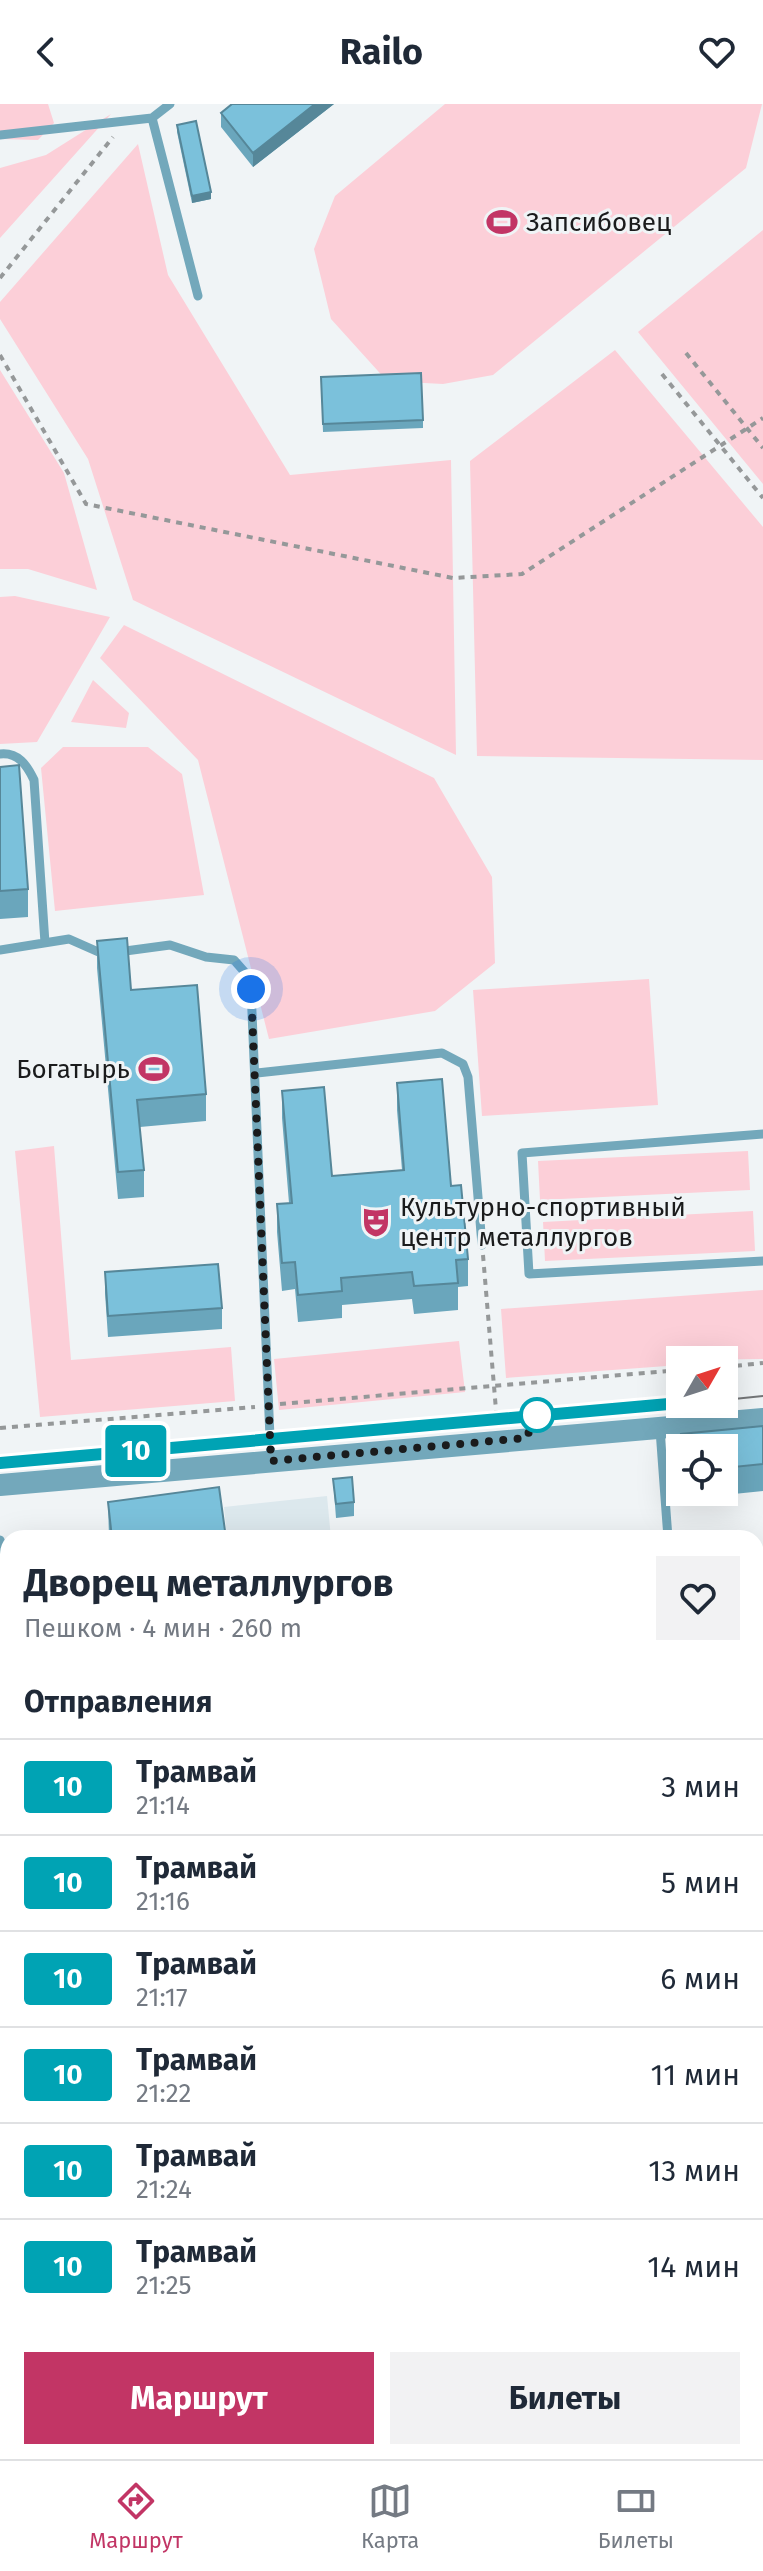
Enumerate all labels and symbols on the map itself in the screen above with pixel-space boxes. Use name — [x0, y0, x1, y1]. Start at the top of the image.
sports icon: Запсибовец — [485, 205, 519, 239]
place label: Запсибовец — [526, 207, 671, 238]
your location — [231, 969, 271, 1009]
sports icon: Богатырь — [137, 1052, 171, 1086]
place label: Богатырь — [16, 1054, 130, 1085]
place label: Культурно-спортивный центр металлургов — [400, 1192, 686, 1253]
theatre icon: Культурно-спортивный центр металлургов — [359, 1205, 393, 1239]
north arrow — [666, 1346, 738, 1418]
unlabelled marker — [520, 1398, 554, 1432]
line badge: 10 — [100, 1425, 172, 1477]

